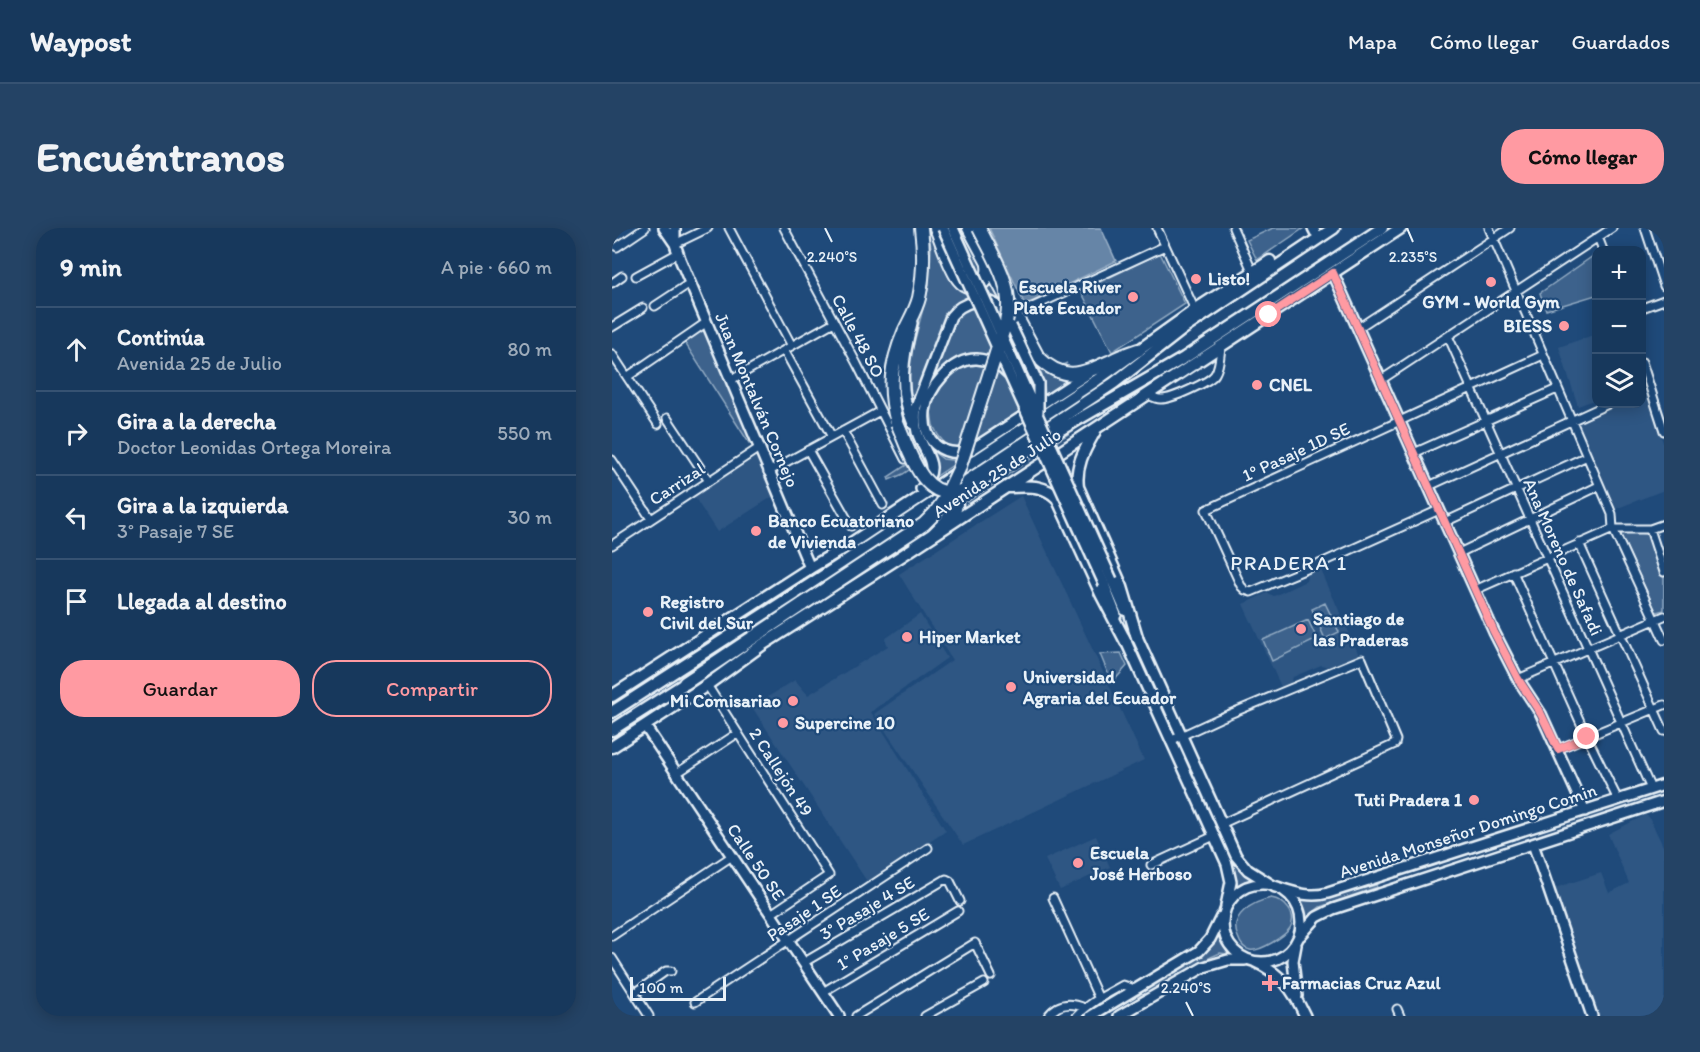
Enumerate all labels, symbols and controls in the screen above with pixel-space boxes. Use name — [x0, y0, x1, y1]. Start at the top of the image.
text: Waypost — [30, 24, 132, 58]
text: Mapa — [1348, 29, 1397, 54]
text: Cómo llegar — [1430, 29, 1539, 54]
text: Guardados — [1572, 29, 1670, 54]
button: Cómo llegar — [1501, 129, 1664, 184]
text: Encuéntranos — [36, 131, 285, 182]
map controls — [1592, 246, 1646, 408]
button: + — [1592, 246, 1646, 300]
text: 2.240°S — [807, 248, 857, 266]
text: 2.235°S — [1389, 248, 1437, 266]
text: 9 min — [60, 251, 122, 283]
text: A pie · 660 m — [441, 255, 552, 279]
place label: Listo! — [1208, 268, 1250, 290]
marker: Listo! — [1189, 272, 1203, 286]
marker: GYM - World Gym — [1484, 275, 1498, 289]
place label: Escuela River Plate Ecuador — [1013, 276, 1122, 319]
street label: Calle 48 SO — [827, 290, 889, 382]
marker: Escuela River Plate Ecuador — [1126, 290, 1140, 304]
place label: GYM - World Gym — [1422, 291, 1560, 313]
button: − — [1592, 300, 1646, 354]
route start — [1255, 301, 1281, 327]
street label: Juan Montalván Cornejo — [710, 309, 804, 491]
place label: BIESS — [1503, 315, 1552, 337]
marker: BIESS — [1557, 319, 1571, 333]
text: Continúa — [117, 324, 205, 351]
icon: ahead — [60, 333, 93, 366]
text: 80 m — [507, 337, 552, 361]
text: Avenida 25 de Julio — [117, 351, 282, 375]
button: layers — [1592, 354, 1646, 408]
place label: CNEL — [1269, 374, 1313, 396]
marker: CNEL — [1250, 378, 1264, 392]
text: Gira a la derecha — [117, 408, 276, 435]
icon: right — [60, 417, 93, 450]
street label: 1º Pasaje 1D SE — [1239, 417, 1353, 487]
text: 550 m — [497, 421, 552, 445]
street label: Avenida 25 de Julio — [929, 423, 1065, 523]
text: Doctor Leonidas Ortega Moreira — [117, 435, 391, 459]
street label: Carrizal — [645, 458, 709, 510]
street label: Ana Moreno de Safadi — [1518, 475, 1608, 639]
text: Gira a la izquierda — [117, 492, 288, 519]
icon: left — [60, 501, 93, 534]
text: 30 m — [507, 505, 552, 529]
place label: Banco Ecuatoriano de Vivienda — [768, 510, 914, 553]
text: 3° Pasaje 7 SE — [117, 519, 234, 543]
marker: Banco Ecuatoriano de Vivienda — [749, 524, 763, 538]
district label: PRADERA 1 — [1230, 550, 1348, 575]
icon: arrive — [60, 585, 93, 618]
text: Llegada al destino — [117, 588, 287, 615]
place label: Registro Civil del Sur — [660, 591, 754, 634]
marker: Registro Civil del Sur — [641, 605, 655, 619]
place label: Santiago de las Praderas — [1313, 608, 1409, 651]
marker: Santiago de las Praderas — [1294, 622, 1308, 636]
place label: Hiper Market — [919, 626, 1021, 648]
marker: Hiper Market — [900, 630, 914, 644]
button: Guardar — [60, 660, 300, 717]
button: Compartir — [312, 660, 552, 717]
place label: Universidad Agraria del Ecuador — [1022, 666, 1177, 709]
marker: Universidad Agraria del Ecuador — [1004, 680, 1018, 694]
place label: Mi Comisariao — [670, 690, 781, 712]
marker: Mi Comisariao — [786, 694, 800, 708]
place label: Supercine 10 — [795, 712, 895, 734]
marker: Supercine 10 — [776, 716, 790, 730]
route end — [1573, 723, 1599, 749]
street label: 2 Callejón 49 — [744, 724, 818, 820]
street label: Avenida Monseñor Domingo Comin — [1337, 779, 1600, 883]
place label: Tuti Pradera 1 — [1354, 789, 1463, 811]
marker: Tuti Pradera 1 — [1467, 793, 1481, 807]
street label: Calle 50 SE — [722, 819, 790, 905]
place label: Escuela José Herboso — [1089, 842, 1192, 885]
marker: Escuela José Herboso — [1071, 856, 1085, 870]
street label: 3° Pasaje 4 SE — [815, 871, 919, 945]
street label: Pasaje 1 SE — [762, 880, 846, 946]
street label: 1° Pasaje 5 SE — [833, 903, 933, 975]
place label: Farmacias Cruz Azul — [1282, 972, 1441, 994]
scale bar — [630, 974, 726, 1002]
marker: Farmacias Cruz Azul — [1263, 976, 1277, 990]
text: 100 m — [639, 978, 683, 997]
text: 2.240°S — [1161, 979, 1211, 997]

